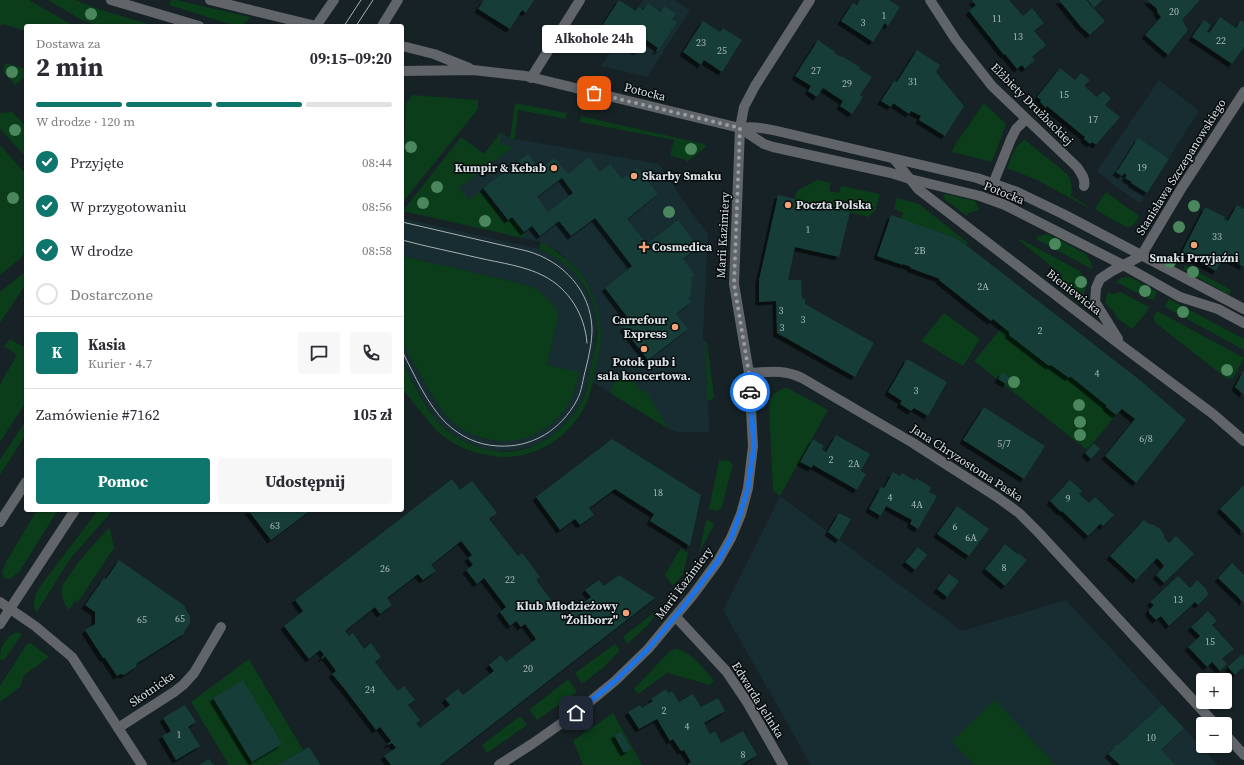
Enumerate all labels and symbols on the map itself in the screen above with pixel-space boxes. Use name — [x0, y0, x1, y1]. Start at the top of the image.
house number: 20 — [1169, 5, 1179, 18]
house number: 1 — [882, 9, 887, 22]
house number: 11 — [992, 12, 1002, 25]
house number: 3 — [861, 16, 866, 29]
callout: Alkohole 24h — [542, 25, 646, 53]
house number: 13 — [1013, 30, 1023, 43]
house number: 22 — [1216, 34, 1226, 47]
house number: 23 — [696, 36, 706, 49]
house number: 25 — [717, 44, 727, 57]
street label: Elżbiety Drużbackiej — [987, 59, 1077, 149]
house number: 27 — [811, 64, 821, 77]
house number: 31 — [908, 75, 918, 88]
pin — [577, 76, 611, 110]
house number: 29 — [842, 77, 852, 90]
street label: Potocka — [623, 79, 668, 105]
house number: 15 — [1059, 88, 1069, 101]
street label: Stanisława Szczepanowskiego — [1132, 95, 1230, 238]
house number: 17 — [1088, 113, 1098, 126]
place label: Kumpir & Kebab — [455, 160, 546, 176]
house number: 19 — [1137, 161, 1147, 174]
marker: Kumpir & Kebab — [549, 163, 559, 173]
place label: Skarby Smaku — [642, 168, 722, 184]
marker: Skarby Smaku — [629, 171, 639, 181]
street label: Potocka — [981, 178, 1027, 209]
street label: Marii Kazimiery — [713, 191, 733, 279]
place label: Poczta Polska — [796, 197, 872, 213]
marker: Poczta Polska — [783, 200, 793, 210]
house number: 1 — [806, 223, 811, 236]
house number: 33 — [1212, 230, 1222, 243]
place label: Cosmedica — [652, 239, 713, 255]
marker: Smaki Przyjaźni — [1189, 240, 1199, 250]
marker: Cosmedica — [639, 242, 649, 252]
house number: 2B — [914, 244, 926, 257]
place label: Smaki Przyjaźni — [1150, 250, 1239, 266]
street label: Bieniewicka — [1043, 266, 1105, 319]
house number: 2A — [977, 280, 989, 293]
house number: 3 — [779, 304, 784, 317]
place label: Carrefour Express — [612, 312, 668, 342]
house number: 3 — [801, 313, 806, 326]
house number: 3 — [780, 321, 785, 334]
marker: Carrefour Express — [670, 322, 680, 332]
house number: 2 — [1038, 324, 1043, 337]
marker: Potok pub i sala koncertowa. — [639, 344, 649, 354]
place label: Potok pub i sala koncertowa. — [597, 354, 691, 384]
house number: 4 — [1095, 367, 1100, 380]
courier — [730, 372, 770, 412]
house number: 3 — [914, 384, 919, 397]
street label: Jana Chryzostoma Paska — [907, 420, 1027, 506]
house number: 6/8 — [1139, 432, 1153, 445]
house number: 5/7 — [997, 437, 1011, 450]
house number: 2 — [829, 453, 834, 466]
house number: 2A — [848, 457, 860, 470]
house number: 18 — [653, 486, 663, 499]
house number: 4 — [888, 491, 893, 504]
house number: 9 — [1066, 492, 1071, 505]
house number: 4A — [911, 498, 923, 511]
house number: 63 — [270, 519, 280, 532]
house number: 6 — [953, 520, 958, 533]
house number: 6A — [965, 531, 977, 544]
street label: Marii Kazimiery — [652, 543, 717, 622]
house number: 8 — [1002, 561, 1007, 574]
house number: 26 — [380, 562, 390, 575]
house number: 22 — [505, 573, 515, 586]
house number: 13 — [1173, 593, 1183, 606]
place label: Klub Młodzieżowy "Żoliborz" — [516, 598, 619, 628]
marker: Klub Młodzieżowy "Żoliborz" — [621, 608, 631, 618]
house number: 65 — [175, 612, 185, 625]
house number: 65 — [137, 613, 147, 626]
house number: 15 — [1205, 635, 1215, 648]
street label: Edwarda Jelinka — [728, 659, 788, 742]
house number: 20 — [523, 662, 533, 675]
street label: Skotnicka — [126, 667, 179, 710]
house number: 24 — [365, 683, 375, 696]
pin — [559, 696, 593, 730]
house number: 2 — [662, 704, 667, 717]
house number: 4 — [685, 720, 690, 733]
house number: 1 — [177, 728, 182, 741]
house number: 10 — [1146, 731, 1156, 744]
house number: 8 — [741, 748, 746, 761]

